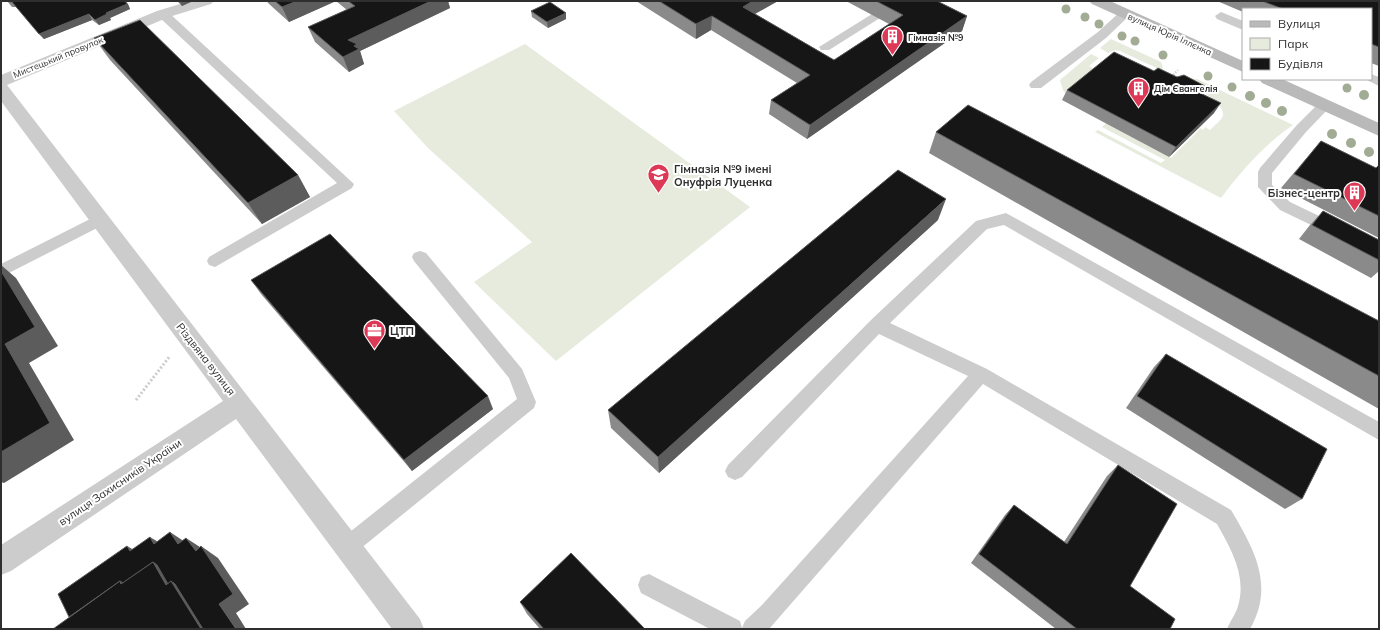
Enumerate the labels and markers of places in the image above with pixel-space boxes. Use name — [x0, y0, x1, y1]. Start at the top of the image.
building icon: Гімназія №9 — [879, 24, 905, 57]
place label: Гімназія №9 — [908, 32, 963, 43]
building icon: Дім Євангелія — [1126, 75, 1152, 108]
place label: Дім Євангелія — [1154, 83, 1218, 94]
school or university icon: Гімназія №9 імені Онуфрія Луценка — [646, 162, 672, 195]
place label: Гімназія №9 імені Онуфрія Луценка — [674, 162, 772, 189]
building icon: Бізнес-центр — [1342, 180, 1368, 213]
place label: Бізнес-центр — [1268, 186, 1340, 200]
office icon: ЦТП — [361, 318, 387, 351]
place label: ЦТП — [390, 324, 414, 338]

